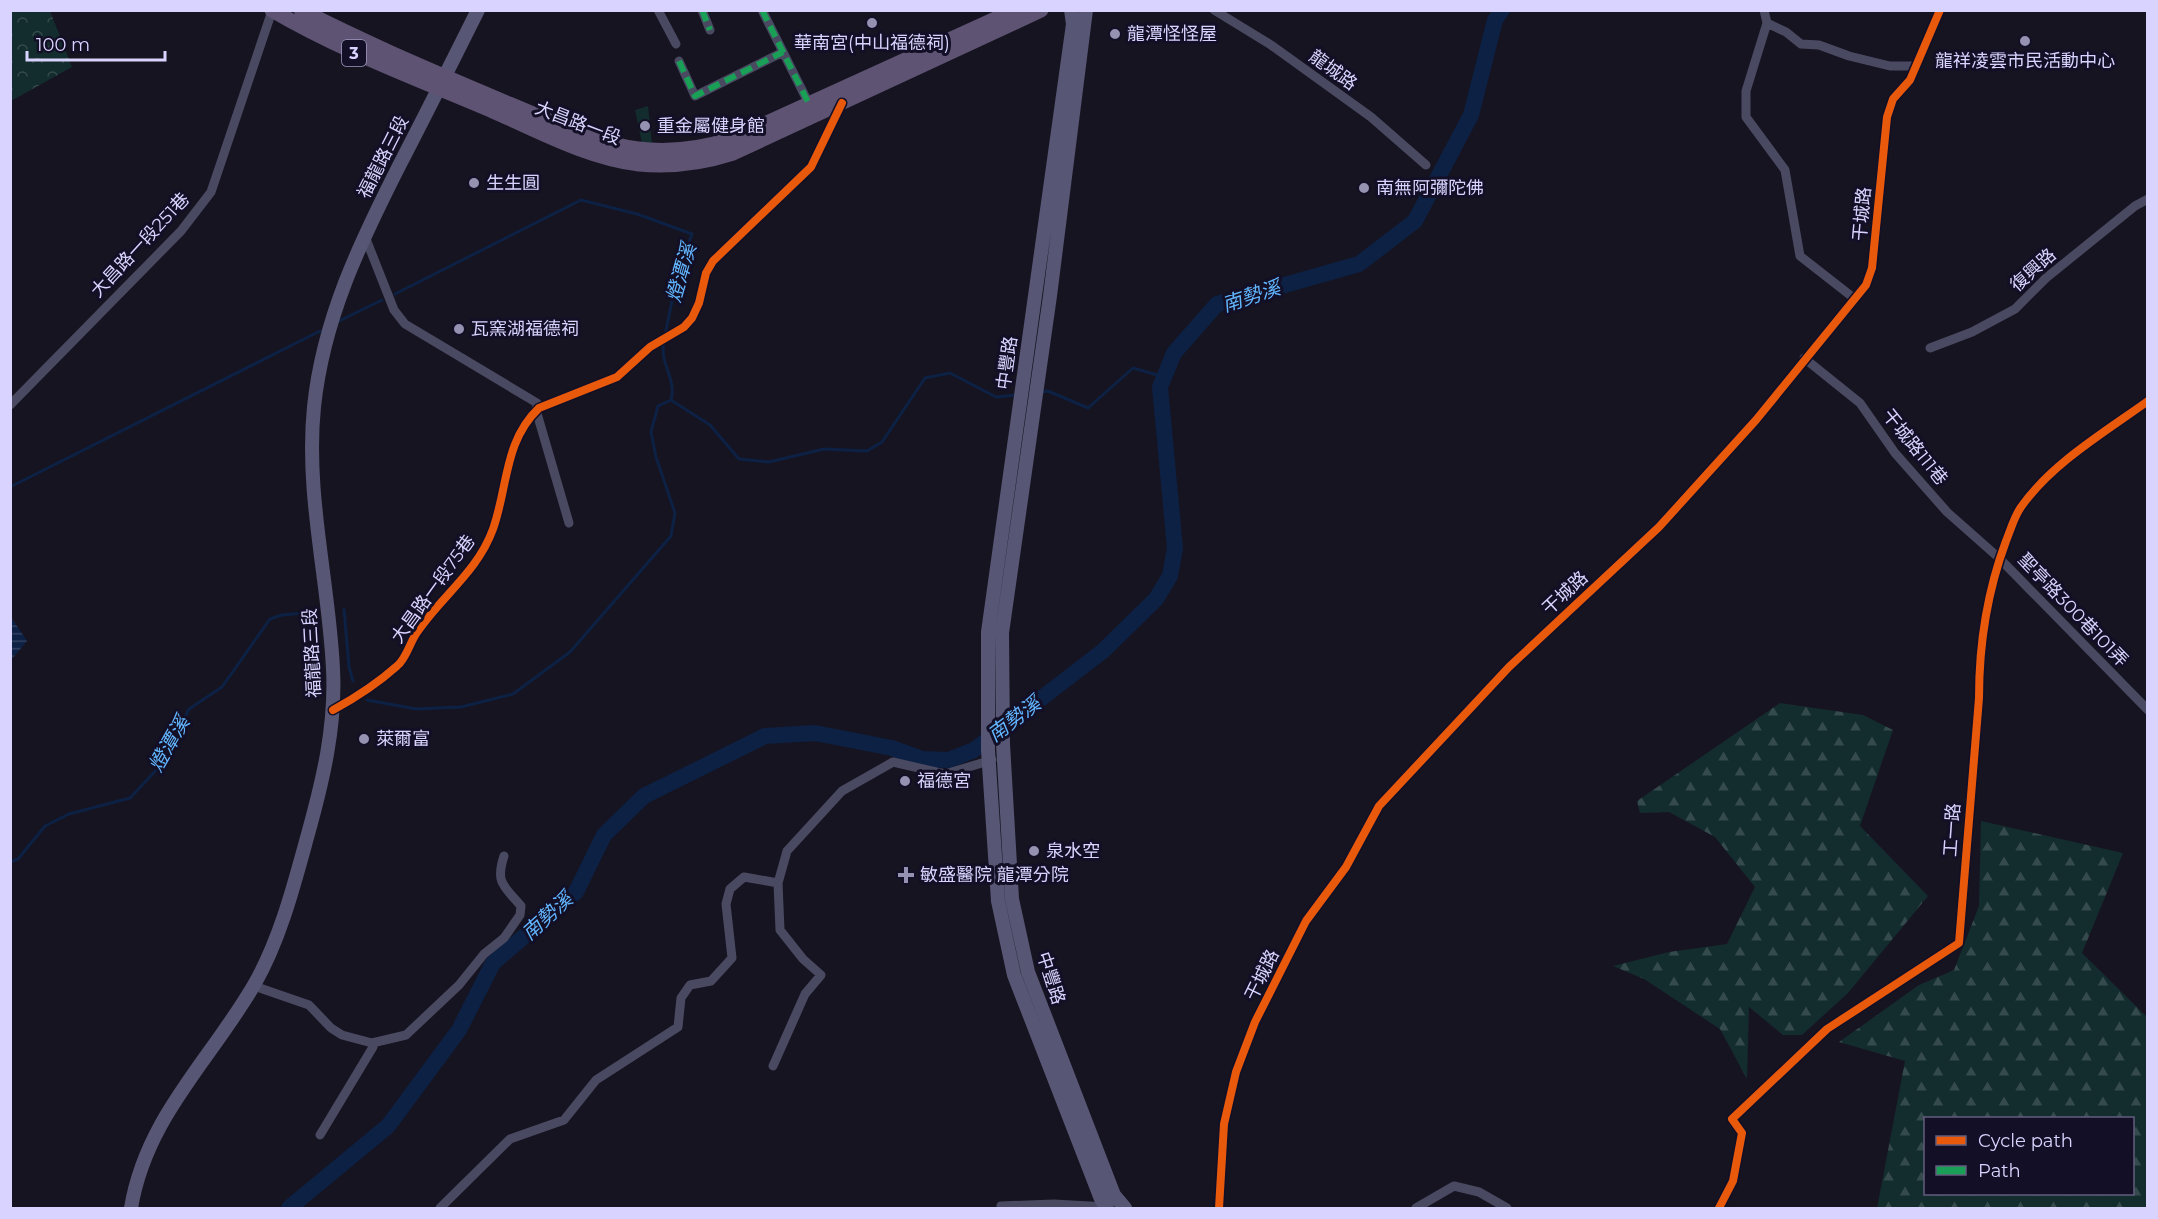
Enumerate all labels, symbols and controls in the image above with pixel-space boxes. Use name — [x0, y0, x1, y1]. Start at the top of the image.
marker: 華南宮(中山福德祠) — [865, 16, 879, 30]
place label: 龍潭怪怪屋 — [1127, 23, 1217, 45]
scale bar — [27, 24, 165, 62]
marker: 龍潭怪怪屋 — [1108, 27, 1122, 41]
place label: 華南宮(中山福德祠) — [794, 32, 950, 54]
text: 100 m — [36, 34, 90, 56]
marker: 龍祥凌雲市民活動中心 — [2018, 34, 2032, 48]
road number: 3 — [342, 40, 366, 66]
street label: 龍城路 — [1305, 45, 1361, 95]
place label: 龍祥凌雲市民活動中心 — [1935, 50, 2115, 72]
street label: 大昌路一段 — [532, 97, 624, 149]
street label: 福龍路三段 — [353, 112, 413, 202]
place label: 重金屬健身館 — [657, 115, 765, 137]
marker: 重金屬健身館 — [638, 119, 652, 133]
place label: 生生圓 — [486, 172, 540, 194]
marker: 生生圓 — [467, 176, 481, 190]
place label: 南無阿彌陀佛 — [1376, 177, 1484, 199]
marker: 南無阿彌陀佛 — [1357, 181, 1371, 195]
street label: 干城路 — [1849, 186, 1875, 242]
street label: 大昌路一段251巷 — [86, 188, 194, 302]
water label: 燈潭溪 — [661, 238, 702, 305]
street label: 復興路 — [2006, 244, 2060, 296]
water label: 南勢溪 — [1219, 274, 1286, 317]
place label: 瓦窯湖福德祠 — [471, 318, 579, 340]
marker: 瓦窯湖福德祠 — [452, 322, 466, 336]
street label: 中豐路 — [992, 335, 1022, 391]
street label: 干城路111巷 — [1878, 405, 1952, 489]
street label: 大昌路一段75巷 — [386, 531, 480, 647]
street label: 聖亭路300巷101弄 — [2013, 549, 2133, 671]
street label: 干城路 — [1538, 567, 1592, 619]
street label: 福龍路三段 — [299, 607, 325, 699]
water label: 南勢溪 — [983, 690, 1048, 747]
water label: 燈潭溪 — [144, 709, 196, 776]
place label: 萊爾富 — [376, 728, 430, 750]
marker: 萊爾富 — [357, 732, 371, 746]
place label: 福德宮 — [917, 770, 971, 792]
marker: 福德宮 — [898, 774, 912, 788]
street label: 工一路 — [1939, 802, 1965, 858]
place label: 泉水空 — [1046, 840, 1100, 862]
marker: 泉水空 — [1027, 844, 1041, 858]
place label: 敏盛醫院 龍潭分院 — [920, 864, 1069, 886]
marker: 敏盛醫院 龍潭分院 — [897, 866, 915, 884]
water label: 南勢溪 — [517, 885, 580, 945]
street label: 干城路 — [1240, 946, 1284, 1004]
street label: 中豐路 — [1032, 949, 1070, 1007]
legend — [1924, 1117, 2134, 1195]
text: Cycle path — [1978, 1130, 2073, 1152]
text: Path — [1978, 1160, 2021, 1182]

